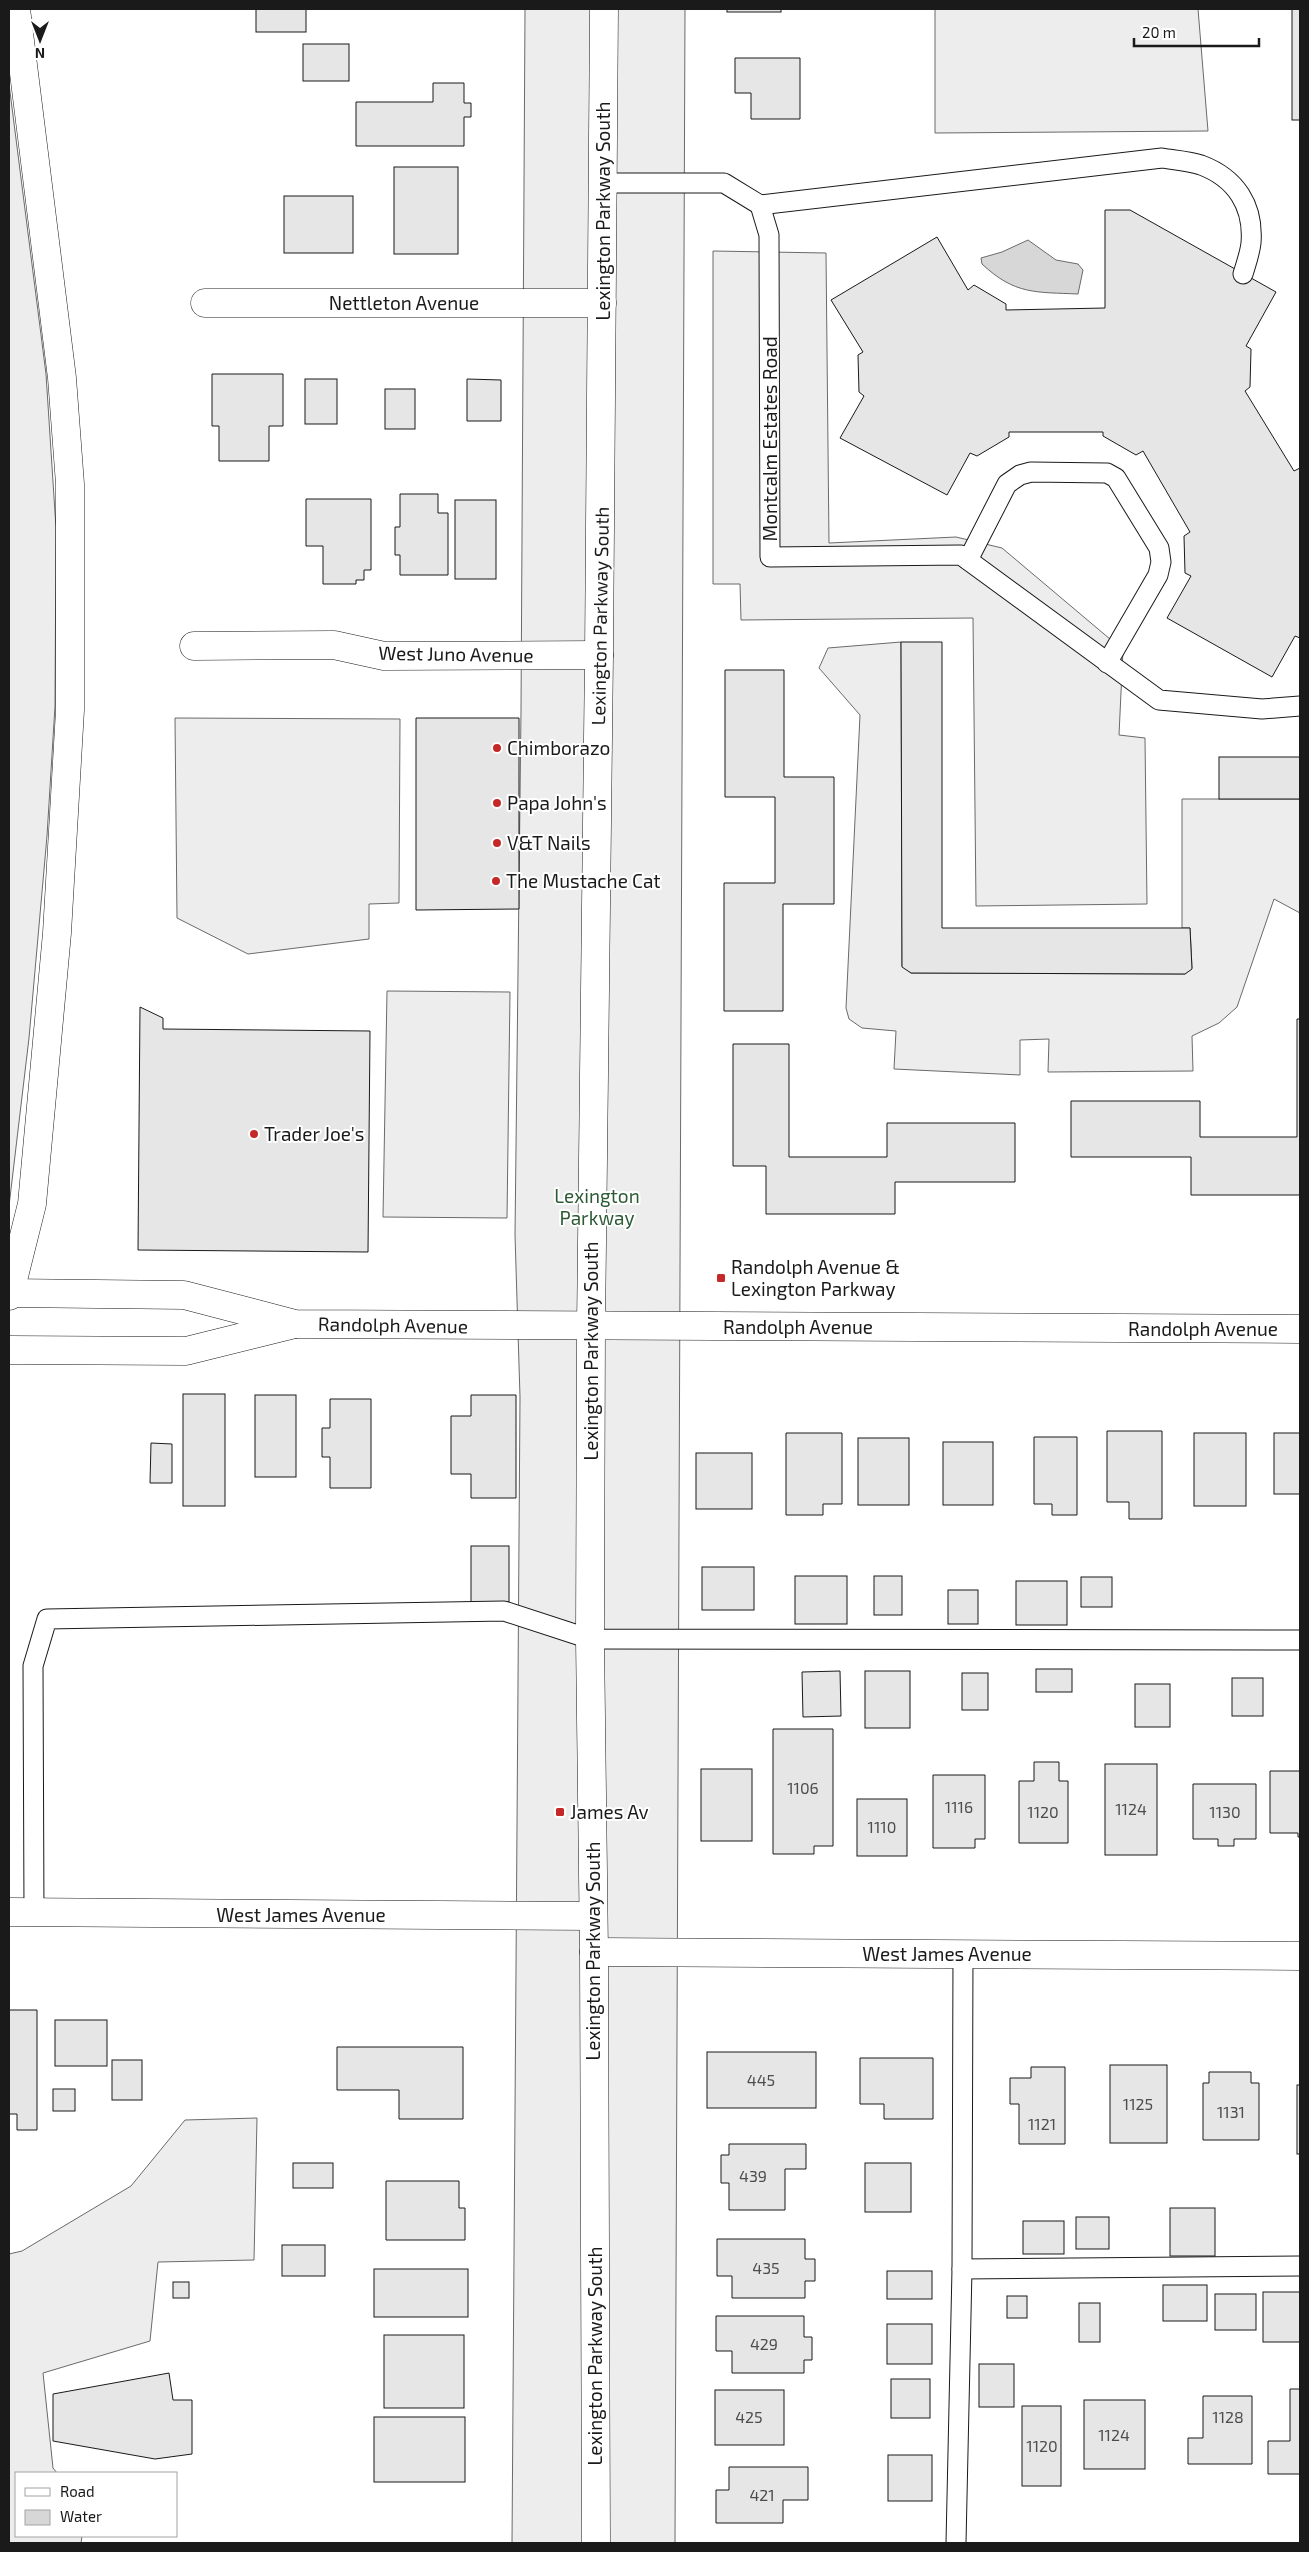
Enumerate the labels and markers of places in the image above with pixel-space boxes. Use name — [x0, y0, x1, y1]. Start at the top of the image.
place label: Chimborazo — [507, 736, 610, 759]
marker: Chimborazo — [491, 742, 503, 754]
place label: Papa John's — [507, 791, 607, 814]
marker: Papa John's — [491, 797, 503, 809]
place label: V&T Nails — [507, 831, 591, 854]
marker: V&T Nails — [491, 837, 503, 849]
place label: The Mustache Cat — [506, 869, 661, 892]
marker: The Mustache Cat — [490, 875, 502, 887]
place label: Trader Joe's — [264, 1122, 364, 1145]
marker: Trader Joe's — [248, 1128, 260, 1140]
place label: Randolph Avenue & Lexington Parkway — [731, 1255, 900, 1300]
marker: Randolph Avenue & Lexington Parkway — [715, 1272, 727, 1284]
place label: James Av — [570, 1800, 649, 1823]
marker: James Av — [554, 1806, 566, 1818]

